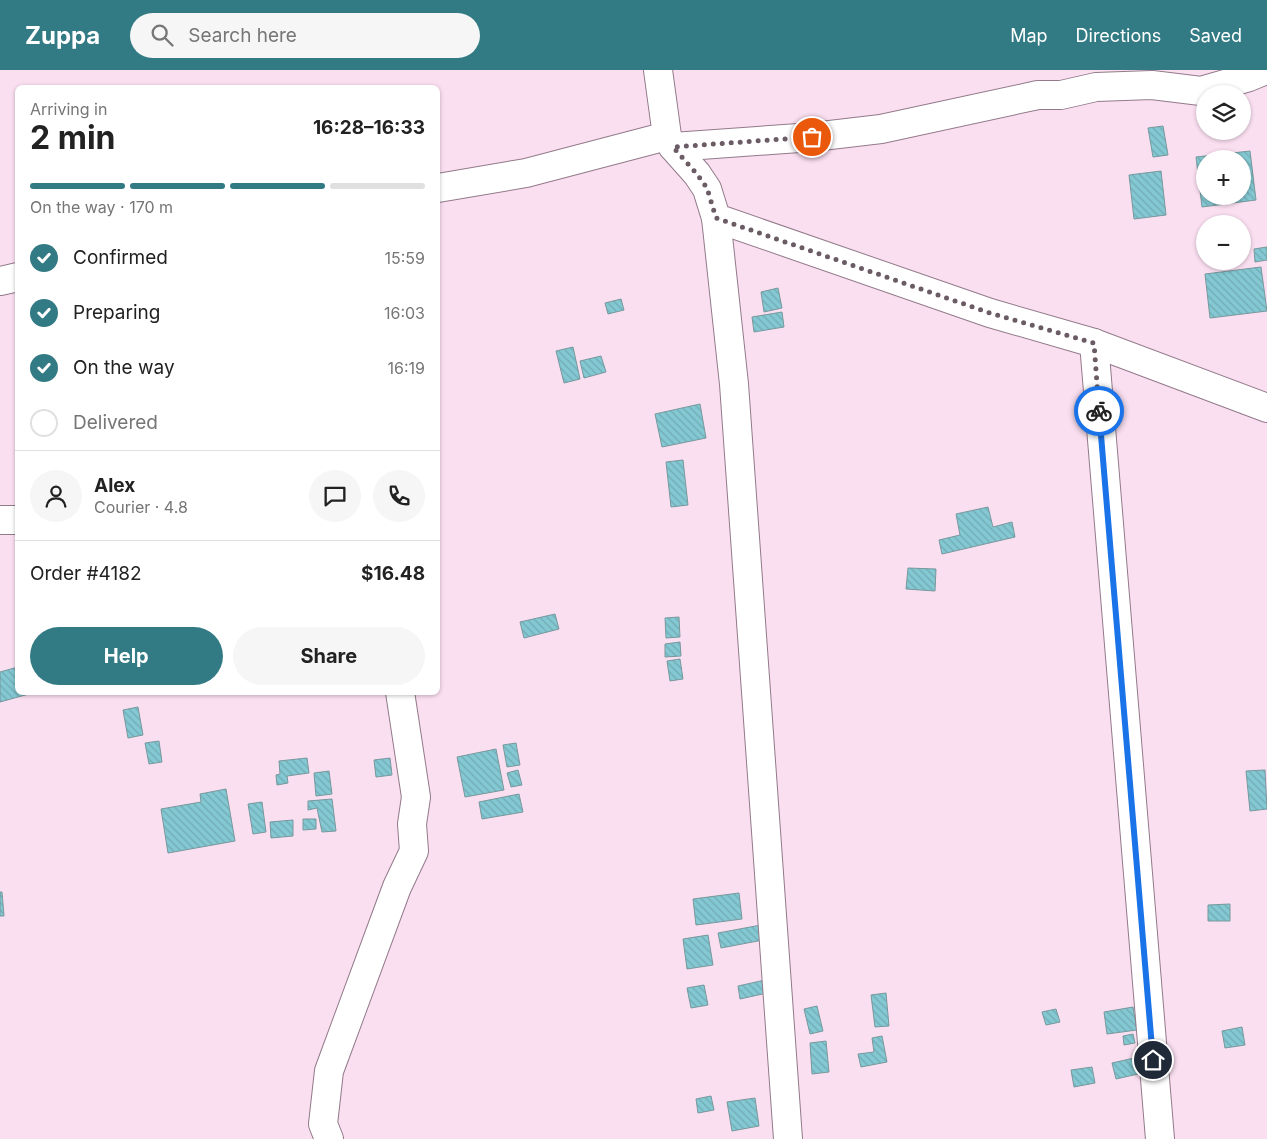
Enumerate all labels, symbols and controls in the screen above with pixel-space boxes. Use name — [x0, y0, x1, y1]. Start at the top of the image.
search box — [130, 13, 480, 58]
text: Zuppa — [25, 21, 100, 50]
icon: search — [148, 21, 176, 49]
text: Search here — [188, 24, 297, 47]
text: Map — [1010, 25, 1048, 46]
text: Directions — [1076, 25, 1161, 46]
text: Saved — [1189, 25, 1242, 46]
map controls — [1196, 85, 1251, 270]
button: layers — [1196, 85, 1251, 140]
text: Arriving in — [30, 99, 107, 119]
text: 16:28–16:33 — [313, 116, 425, 139]
pin — [791, 116, 833, 158]
text: 2 min — [30, 118, 116, 157]
icon: bag — [798, 123, 826, 151]
button: + — [1196, 150, 1251, 205]
text: On the way · 170 m — [30, 197, 173, 217]
button: − — [1196, 215, 1251, 270]
icon: check — [30, 244, 58, 272]
text: Confirmed — [73, 246, 168, 269]
text: 15:59 — [385, 248, 425, 268]
icon: check — [30, 299, 58, 327]
text: Preparing — [73, 301, 160, 324]
text: 16:03 — [384, 303, 425, 323]
icon: check — [30, 354, 58, 382]
text: On the way — [73, 356, 175, 379]
text: 16:19 — [388, 358, 425, 378]
courier — [1074, 386, 1124, 436]
icon: bike — [1085, 397, 1113, 425]
text: Delivered — [73, 411, 158, 434]
button: person — [30, 470, 82, 522]
button: chat — [309, 470, 361, 522]
button: phone — [373, 470, 425, 522]
text: Alex — [94, 474, 135, 497]
text: Courier · 4.8 — [94, 497, 188, 517]
text: Order #4182 — [30, 562, 142, 585]
text: $16.48 — [361, 562, 425, 585]
button: Help — [30, 627, 223, 685]
button: Share — [233, 627, 425, 685]
pin — [1132, 1039, 1174, 1081]
icon: home — [1139, 1046, 1167, 1074]

